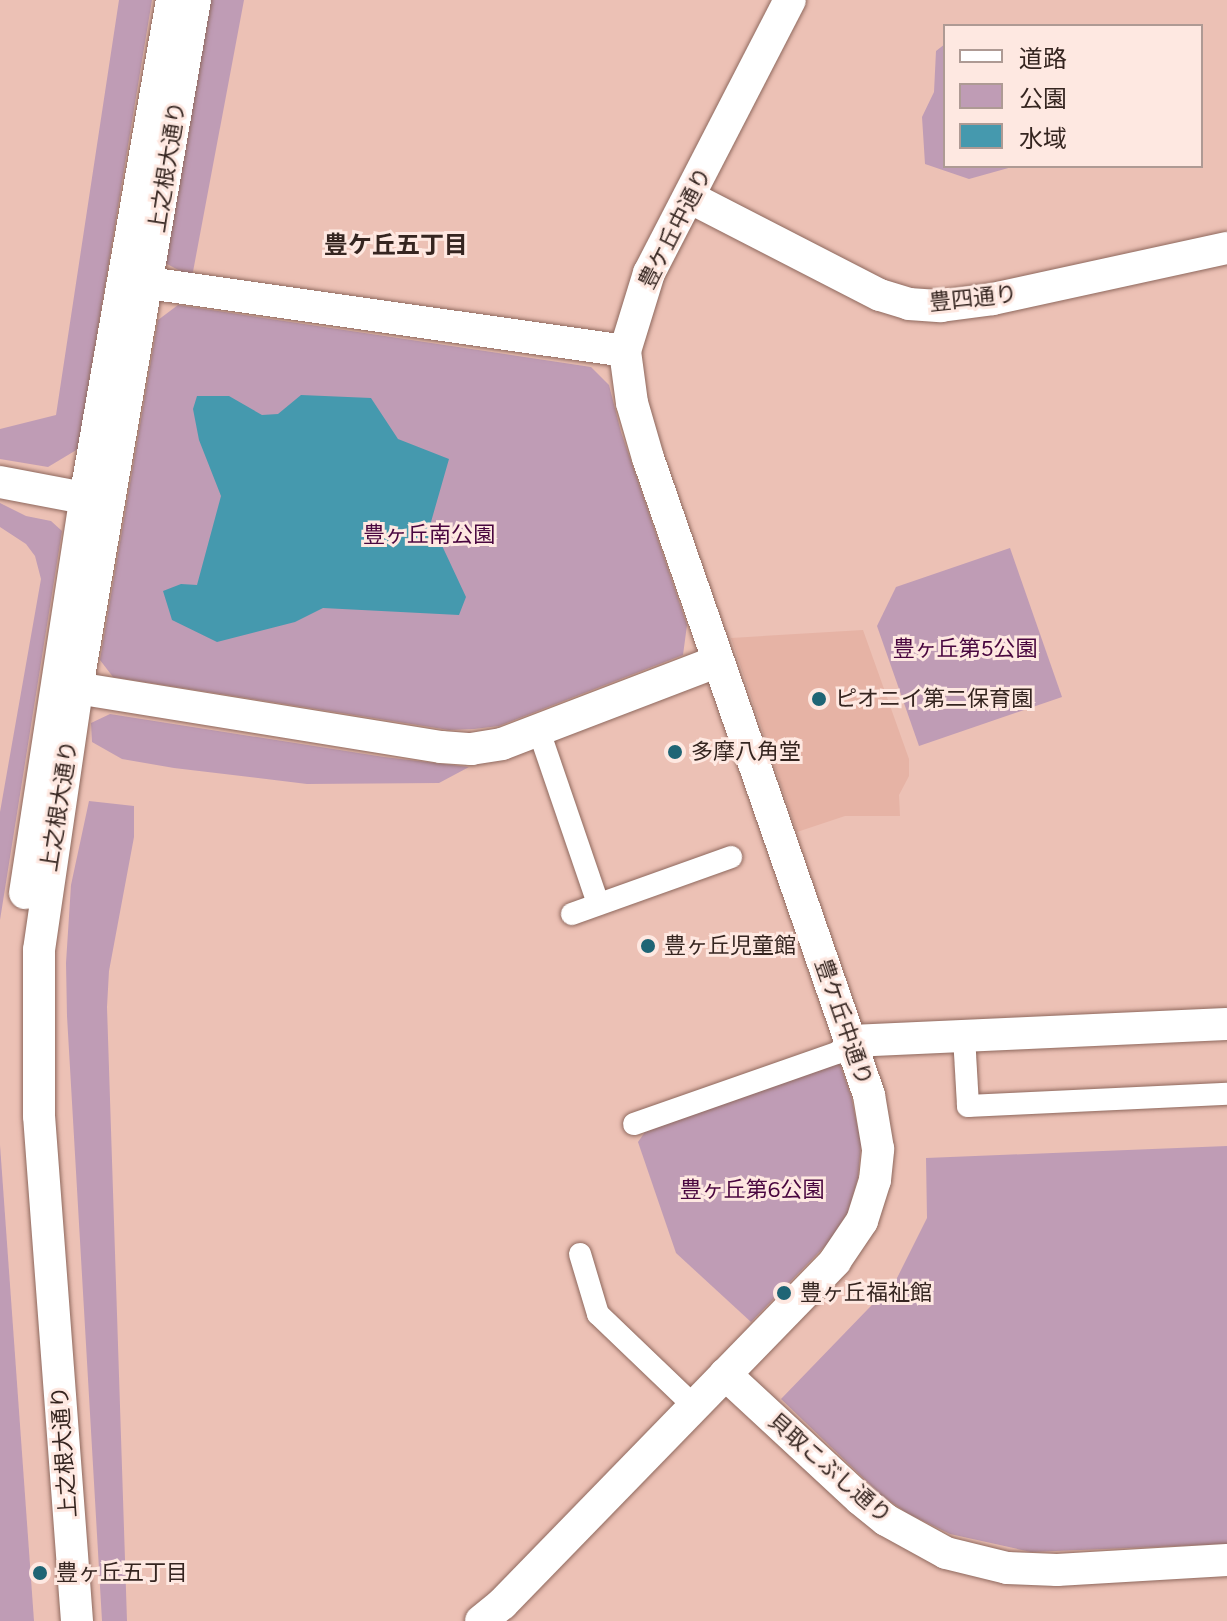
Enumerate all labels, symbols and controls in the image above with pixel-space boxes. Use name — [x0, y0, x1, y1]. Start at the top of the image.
legend — [943, 24, 1203, 168]
text: 道路 — [1019, 44, 1067, 73]
text: 公園 — [1019, 84, 1067, 113]
street label: 上之根大通り — [144, 100, 190, 234]
text: 水域 — [1019, 124, 1067, 153]
street label: 豊ケ丘中通り — [633, 163, 717, 293]
district label: 豊ケ丘五丁目 — [324, 231, 468, 259]
street label: 豊四通り — [928, 280, 1018, 316]
park label: 豊ヶ丘南公園 — [363, 522, 495, 548]
park label: 豊ヶ丘第5公園 — [893, 636, 1037, 662]
place label: ピオニイ第二保育園 — [835, 686, 1033, 712]
marker: ピオニイ第二保育園 — [810, 690, 828, 708]
street label: 上之根大通り — [36, 739, 82, 873]
place label: 多摩八角堂 — [691, 739, 801, 765]
marker: 多摩八角堂 — [666, 743, 684, 761]
place label: 豊ヶ丘児童館 — [664, 933, 796, 959]
marker: 豊ヶ丘児童館 — [639, 937, 657, 955]
street label: 豊ケ丘中通り — [810, 955, 878, 1089]
park label: 豊ヶ丘第6公園 — [680, 1177, 824, 1203]
place label: 豊ヶ丘福祉館 — [800, 1280, 932, 1306]
marker: 豊ヶ丘福祉館 — [775, 1284, 793, 1302]
street label: 上之根大通り — [46, 1385, 82, 1519]
street label: 貝取こぶし通り — [763, 1408, 897, 1528]
place label: 豊ヶ丘五丁目 — [56, 1560, 188, 1586]
marker: 豊ヶ丘五丁目 — [31, 1564, 49, 1582]

